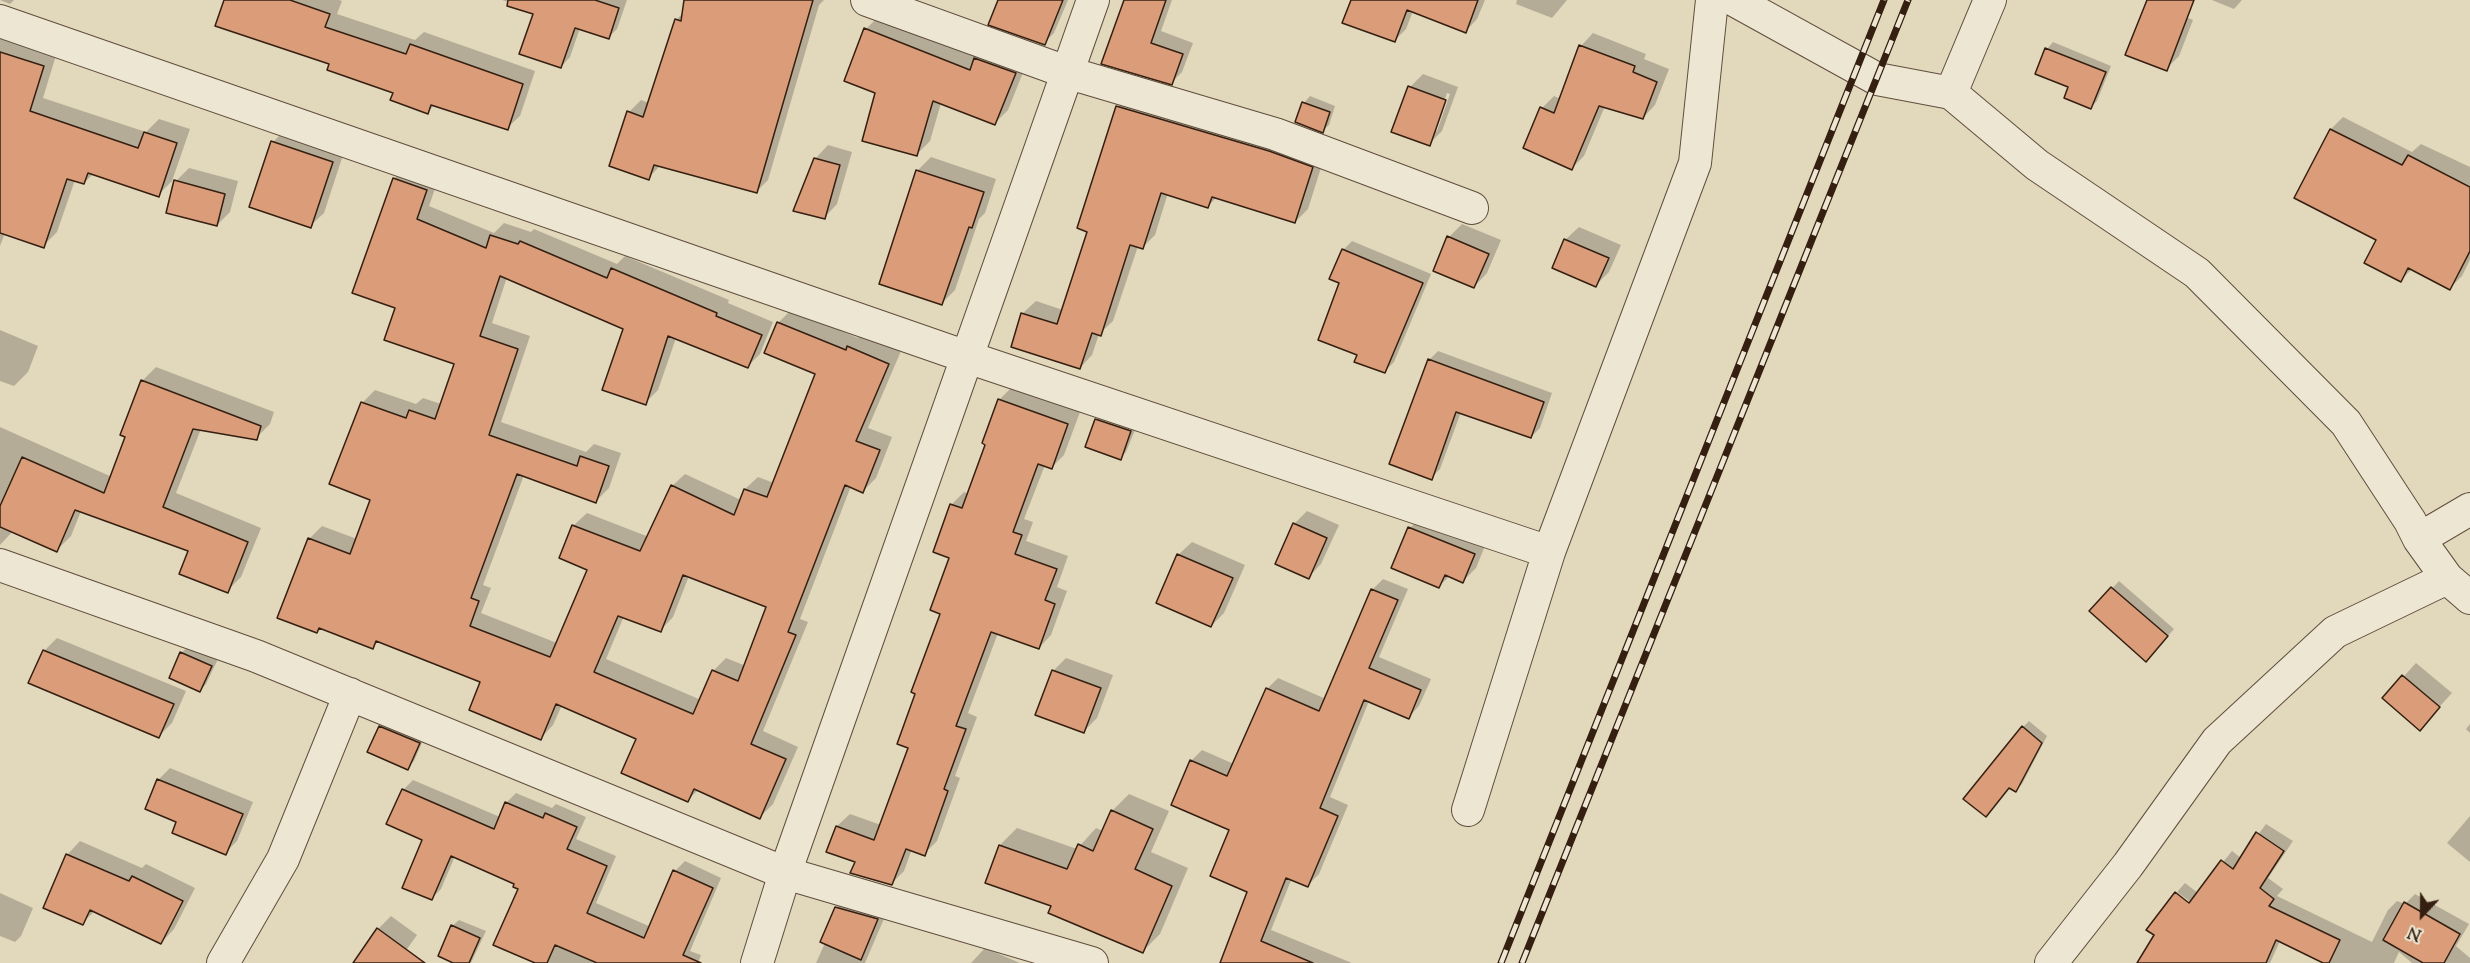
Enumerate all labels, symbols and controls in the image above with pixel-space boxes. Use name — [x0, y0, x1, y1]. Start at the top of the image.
north arrow — [2392, 885, 2452, 945]
text: N — [2405, 919, 2425, 945]

